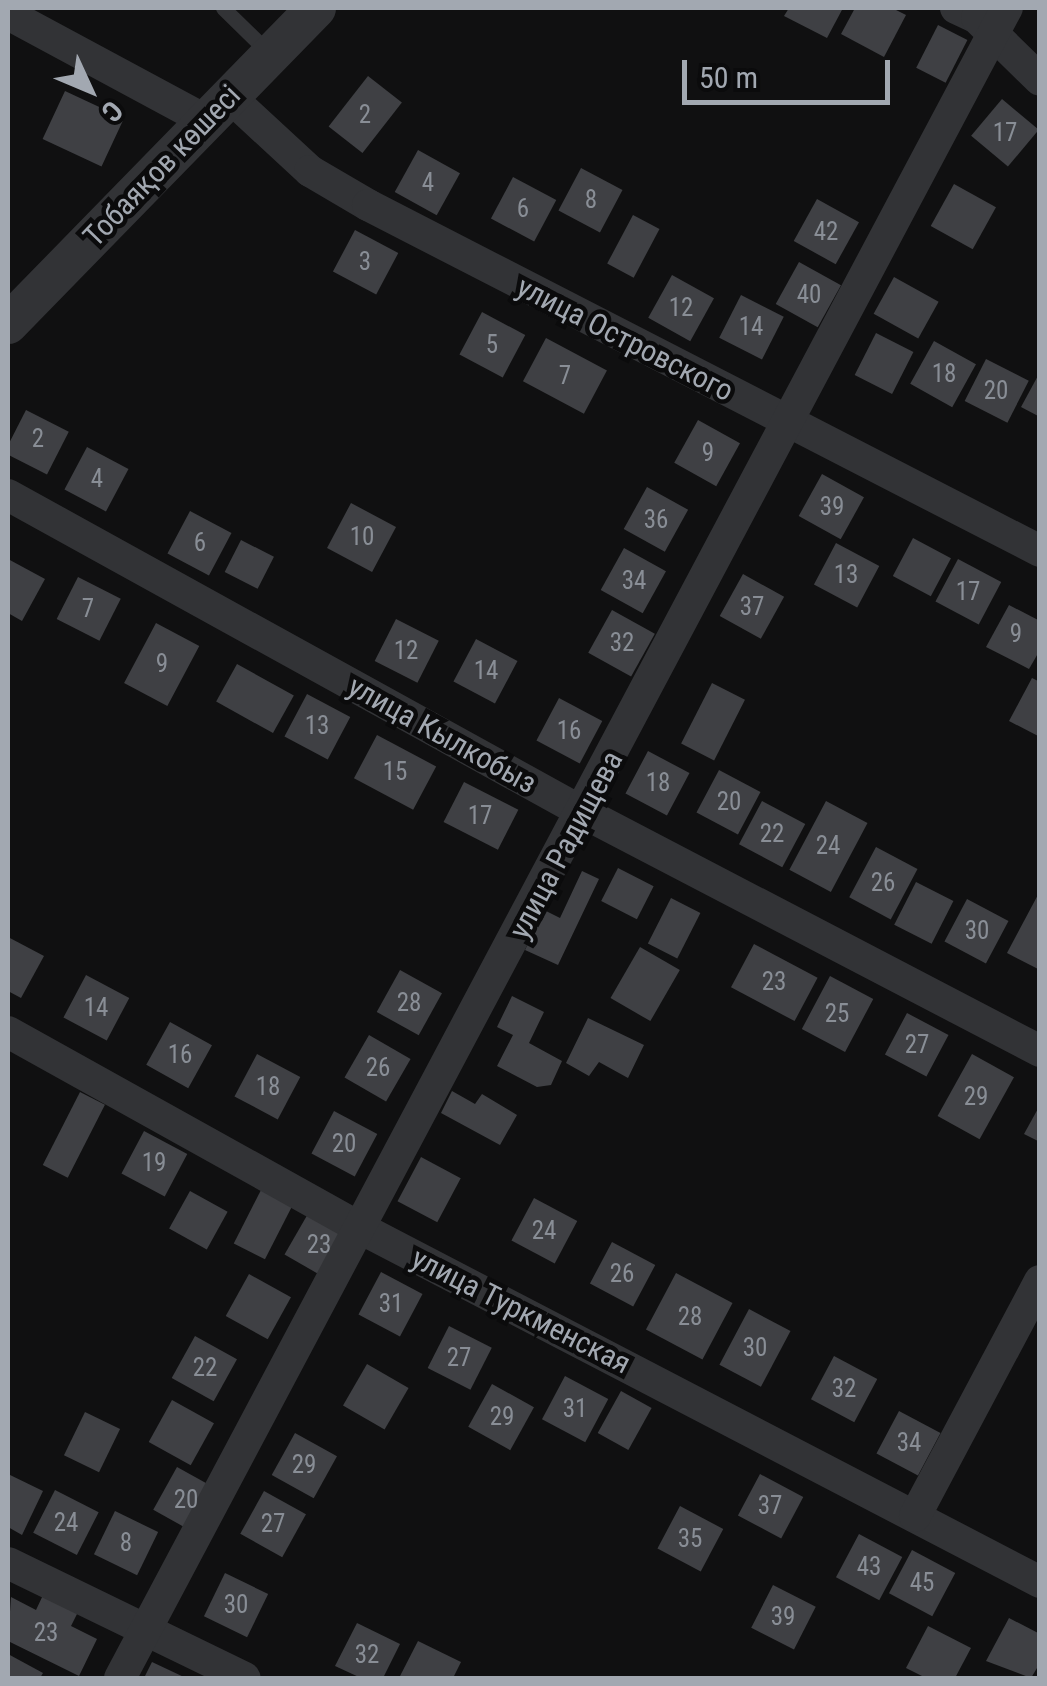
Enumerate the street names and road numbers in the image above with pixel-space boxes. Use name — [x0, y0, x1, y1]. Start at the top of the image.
street label: Тобаяқов көшесі — [76, 78, 248, 254]
street label: улица Островского — [511, 269, 739, 409]
street label: улица Кылкобыз — [342, 668, 542, 802]
street label: улица Радищева — [502, 745, 630, 945]
street label: улица Туркменская — [405, 1240, 637, 1382]

